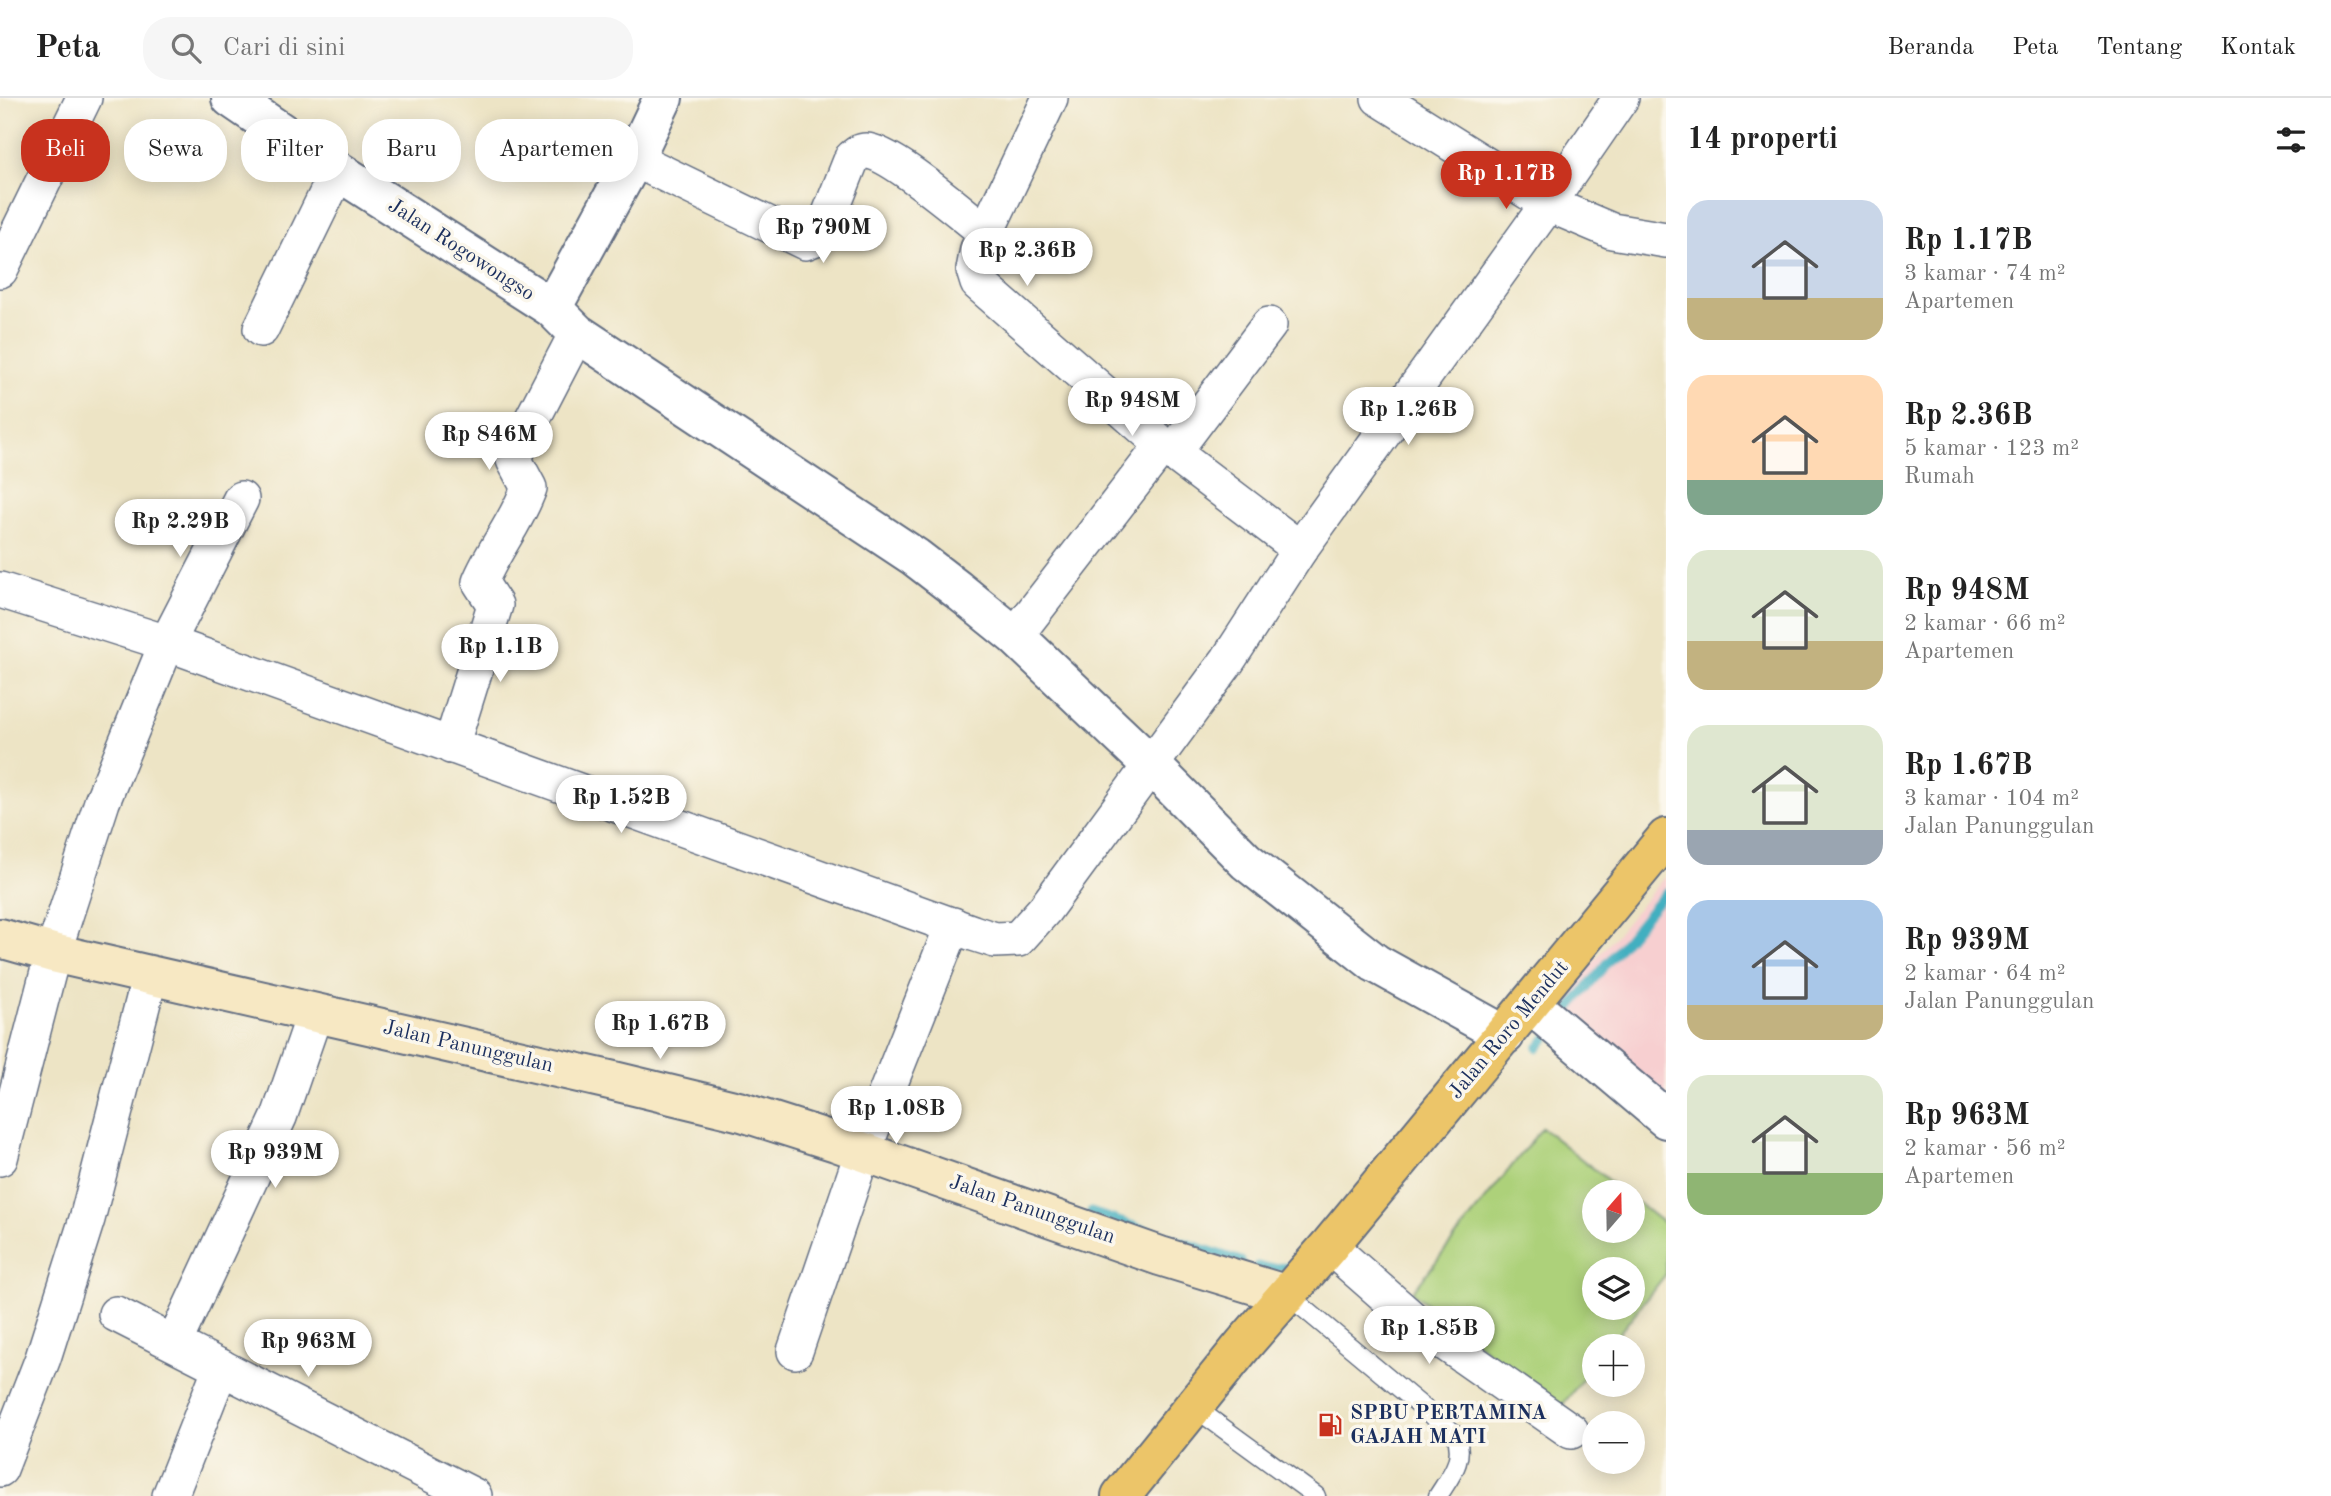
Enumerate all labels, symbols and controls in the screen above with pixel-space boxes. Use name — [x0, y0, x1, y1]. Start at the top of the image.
search box — [143, 17, 633, 80]
icon: search — [167, 29, 205, 67]
text: Peta — [35, 32, 101, 65]
text: Cari di sini — [223, 35, 345, 61]
text: Beranda — [1888, 36, 1974, 60]
text: Peta — [2012, 36, 2059, 60]
text: Tentang — [2097, 36, 2182, 60]
text: Kontak — [2220, 36, 2296, 60]
chip: Beli — [21, 119, 110, 182]
chip: Sewa — [124, 119, 227, 182]
chip: Filter — [241, 119, 348, 182]
chip: Baru — [362, 119, 461, 182]
chip: Apartemen — [475, 119, 638, 182]
icon: filters — [2272, 121, 2310, 159]
text: 14 properti — [1687, 125, 1838, 155]
pin: Rp 1.17B — [1434, 152, 1578, 211]
text: Rp 1.17B — [1457, 162, 1555, 185]
street label: Jalan Rogowongso — [384, 195, 538, 305]
pin: Rp 790M — [758, 206, 888, 265]
text: Rp 790M — [775, 216, 871, 239]
text: Rp 1.17B — [1904, 226, 2033, 256]
pin: Rp 2.36B — [955, 228, 1099, 288]
icon: home — [1743, 228, 1827, 312]
text: Rp 2.36B — [978, 239, 1076, 262]
text: 3 kamar · 74 m² — [1904, 262, 2066, 285]
text: Apartemen — [1904, 290, 2014, 313]
pin: Rp 948M — [1067, 378, 1197, 438]
pin: Rp 1.26B — [1336, 388, 1480, 447]
text: Rp 948M — [1084, 389, 1180, 412]
text: Rp 1.26B — [1359, 398, 1457, 421]
text: Rp 2.36B — [1904, 401, 2033, 431]
icon: home — [1743, 403, 1827, 487]
pin: Rp 846M — [424, 412, 554, 472]
text: Rp 846M — [441, 423, 537, 446]
text: 5 kamar · 123 m² — [1904, 437, 2079, 460]
text: Rumah — [1904, 465, 1975, 488]
pin: Rp 2.29B — [108, 500, 252, 559]
text: Rp 2.29B — [131, 510, 229, 533]
text: Rp 948M — [1904, 576, 2030, 606]
icon: home — [1743, 578, 1827, 662]
text: 2 kamar · 66 m² — [1904, 612, 2066, 635]
pin: Rp 1.1B — [435, 624, 565, 684]
text: Rp 1.1B — [457, 635, 543, 658]
text: Apartemen — [1904, 640, 2014, 663]
text: Rp 1.67B — [1904, 751, 2033, 781]
icon: home — [1743, 753, 1827, 837]
pin: Rp 1.52B — [549, 776, 693, 835]
text: Rp 1.52B — [572, 786, 670, 809]
text: 3 kamar · 104 m² — [1904, 787, 2079, 810]
text: Jalan Panunggulan — [1904, 815, 2094, 838]
text: Rp 939M — [1904, 926, 2030, 956]
icon: home — [1743, 928, 1827, 1012]
street label: Jalan Roro Mendut — [1445, 957, 1573, 1103]
text: 2 kamar · 64 m² — [1904, 962, 2066, 985]
text: Jalan Panunggulan — [1904, 990, 2094, 1013]
pin: Rp 1.67B — [588, 1002, 732, 1061]
text: Rp 1.67B — [611, 1012, 709, 1035]
street label: Jalan Panunggulan — [381, 1017, 555, 1077]
pin: Rp 1.08B — [824, 1086, 968, 1146]
text: Rp 1.08B — [847, 1097, 945, 1120]
text: Rp 963M — [1904, 1101, 2030, 1131]
icon: home — [1743, 1103, 1827, 1187]
pin: Rp 939M — [210, 1130, 340, 1190]
text: 2 kamar · 56 m² — [1904, 1137, 2066, 1160]
text: Rp 939M — [227, 1141, 323, 1164]
text: Apartemen — [1904, 1165, 2014, 1188]
street label: Jalan Panunggulan — [946, 1172, 1118, 1248]
north arrow — [1582, 1180, 1645, 1242]
map controls — [1582, 1180, 1645, 1474]
button: layers — [1582, 1257, 1645, 1320]
pin: Rp 1.85B — [1357, 1306, 1501, 1366]
text: Rp 1.85B — [1380, 1317, 1478, 1340]
pin: Rp 963M — [243, 1320, 373, 1379]
text: Rp 963M — [260, 1330, 356, 1353]
button: + — [1582, 1334, 1645, 1397]
place label: SPBU PERTAMINA GAJAH MATI — [1350, 1403, 1547, 1448]
fuel station icon: SPBU PERTAMINA GAJAH MATI — [1316, 1411, 1344, 1439]
button: − — [1582, 1411, 1645, 1474]

